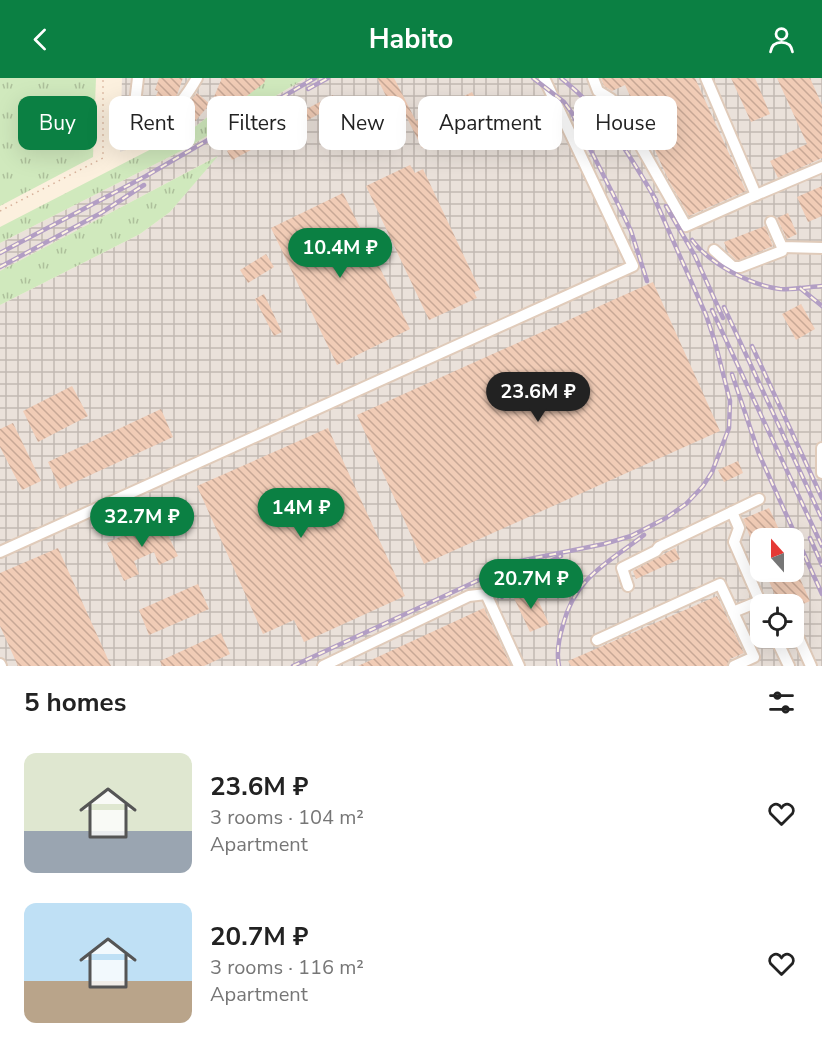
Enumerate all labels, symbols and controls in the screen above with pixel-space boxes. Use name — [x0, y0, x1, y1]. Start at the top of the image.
text: Habito — [369, 21, 453, 58]
icon: back — [24, 23, 57, 56]
icon: person — [765, 23, 798, 56]
chip: Buy — [18, 96, 97, 150]
chip: Rent — [109, 96, 195, 150]
chip: Filters — [207, 96, 307, 150]
chip: New — [319, 96, 406, 150]
chip: Apartment — [418, 96, 562, 150]
chip: House — [574, 96, 677, 150]
pin: 10.4M ₽ — [285, 228, 395, 279]
text: 10.4M ₽ — [302, 234, 378, 261]
pin: 23.6M ₽ — [483, 372, 593, 423]
text: 23.6M ₽ — [500, 378, 576, 405]
pin: 14M ₽ — [259, 488, 343, 539]
text: 14M ₽ — [272, 494, 330, 521]
pin: 32.7M ₽ — [87, 497, 197, 548]
text: 32.7M ₽ — [104, 503, 180, 530]
north arrow — [750, 528, 804, 582]
map controls — [750, 528, 804, 648]
pin: 20.7M ₽ — [476, 559, 586, 610]
text: 20.7M ₽ — [493, 565, 569, 592]
button: locate — [750, 594, 804, 648]
text: 5 homes — [24, 685, 126, 720]
icon: filters — [765, 686, 798, 719]
text: 23.6M ₽ — [210, 769, 308, 804]
icon: home — [72, 777, 144, 849]
icon: heart — [765, 797, 798, 830]
text: 3 rooms · 104 m² — [210, 804, 364, 831]
text: Apartment — [210, 831, 308, 858]
text: 20.7M ₽ — [210, 919, 308, 954]
icon: home — [72, 927, 144, 999]
icon: heart — [765, 947, 798, 980]
text: 3 rooms · 116 m² — [210, 954, 364, 981]
text: Apartment — [210, 981, 308, 1008]

